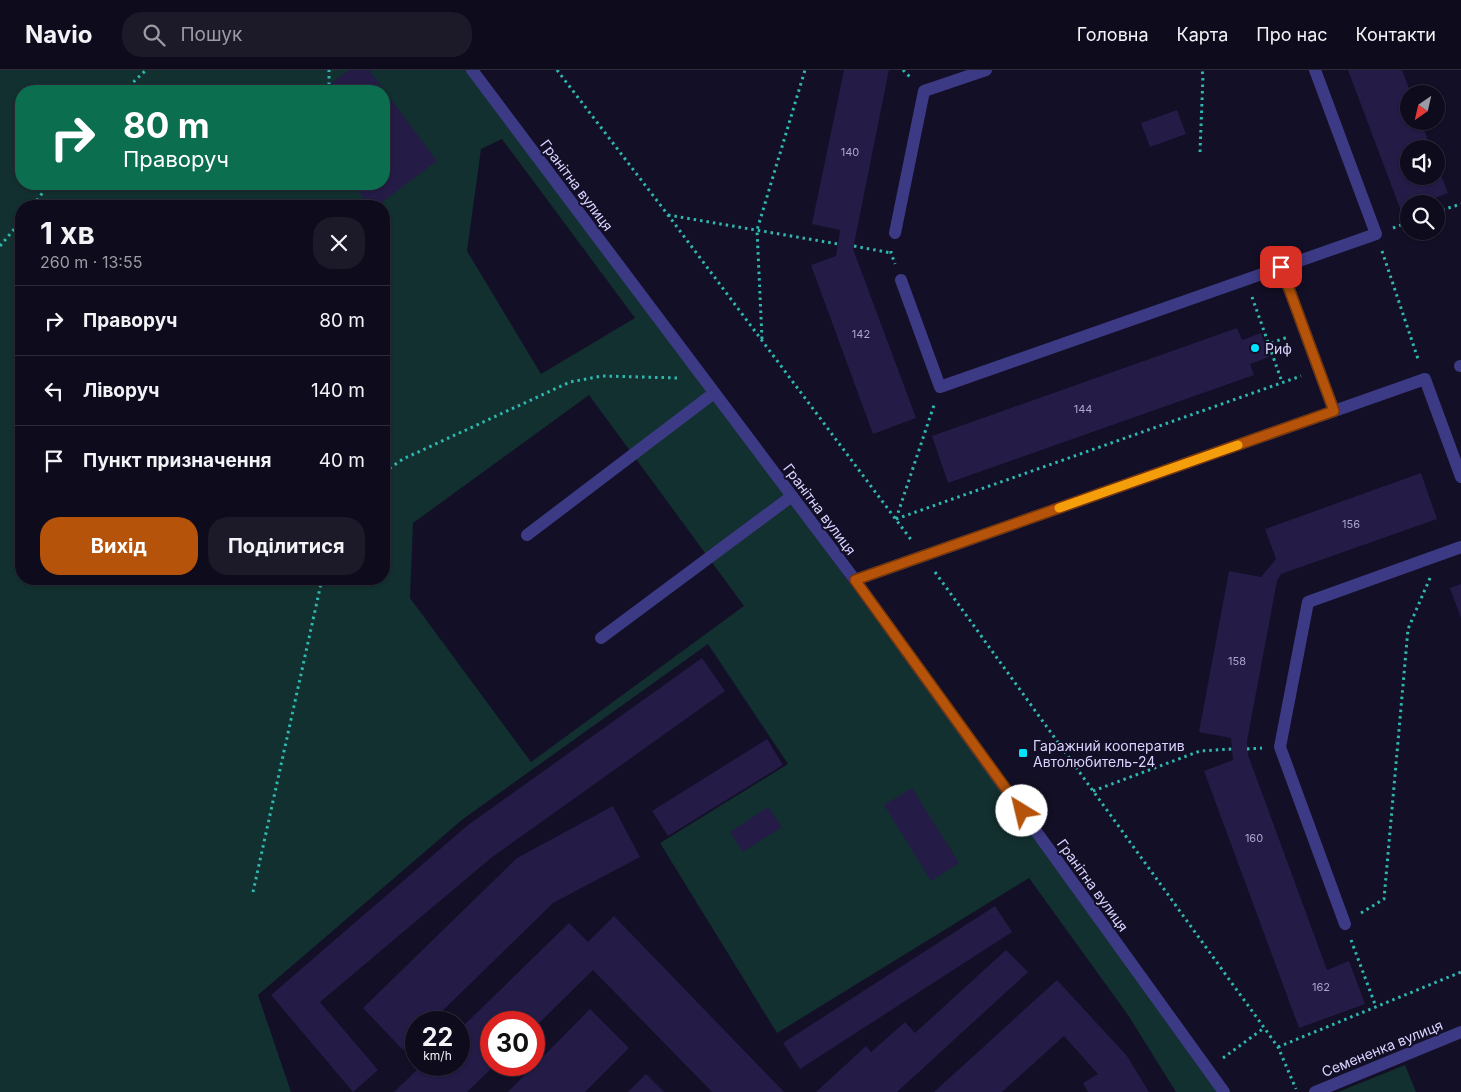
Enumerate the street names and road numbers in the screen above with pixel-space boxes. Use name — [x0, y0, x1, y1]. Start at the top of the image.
street label: Гранітна вулиця — [537, 136, 617, 234]
street label: Гранітна вулиця — [780, 460, 860, 558]
street label: Гранітна вулиця — [1054, 836, 1132, 934]
street label: Семененка вулиця — [1319, 1016, 1445, 1080]

